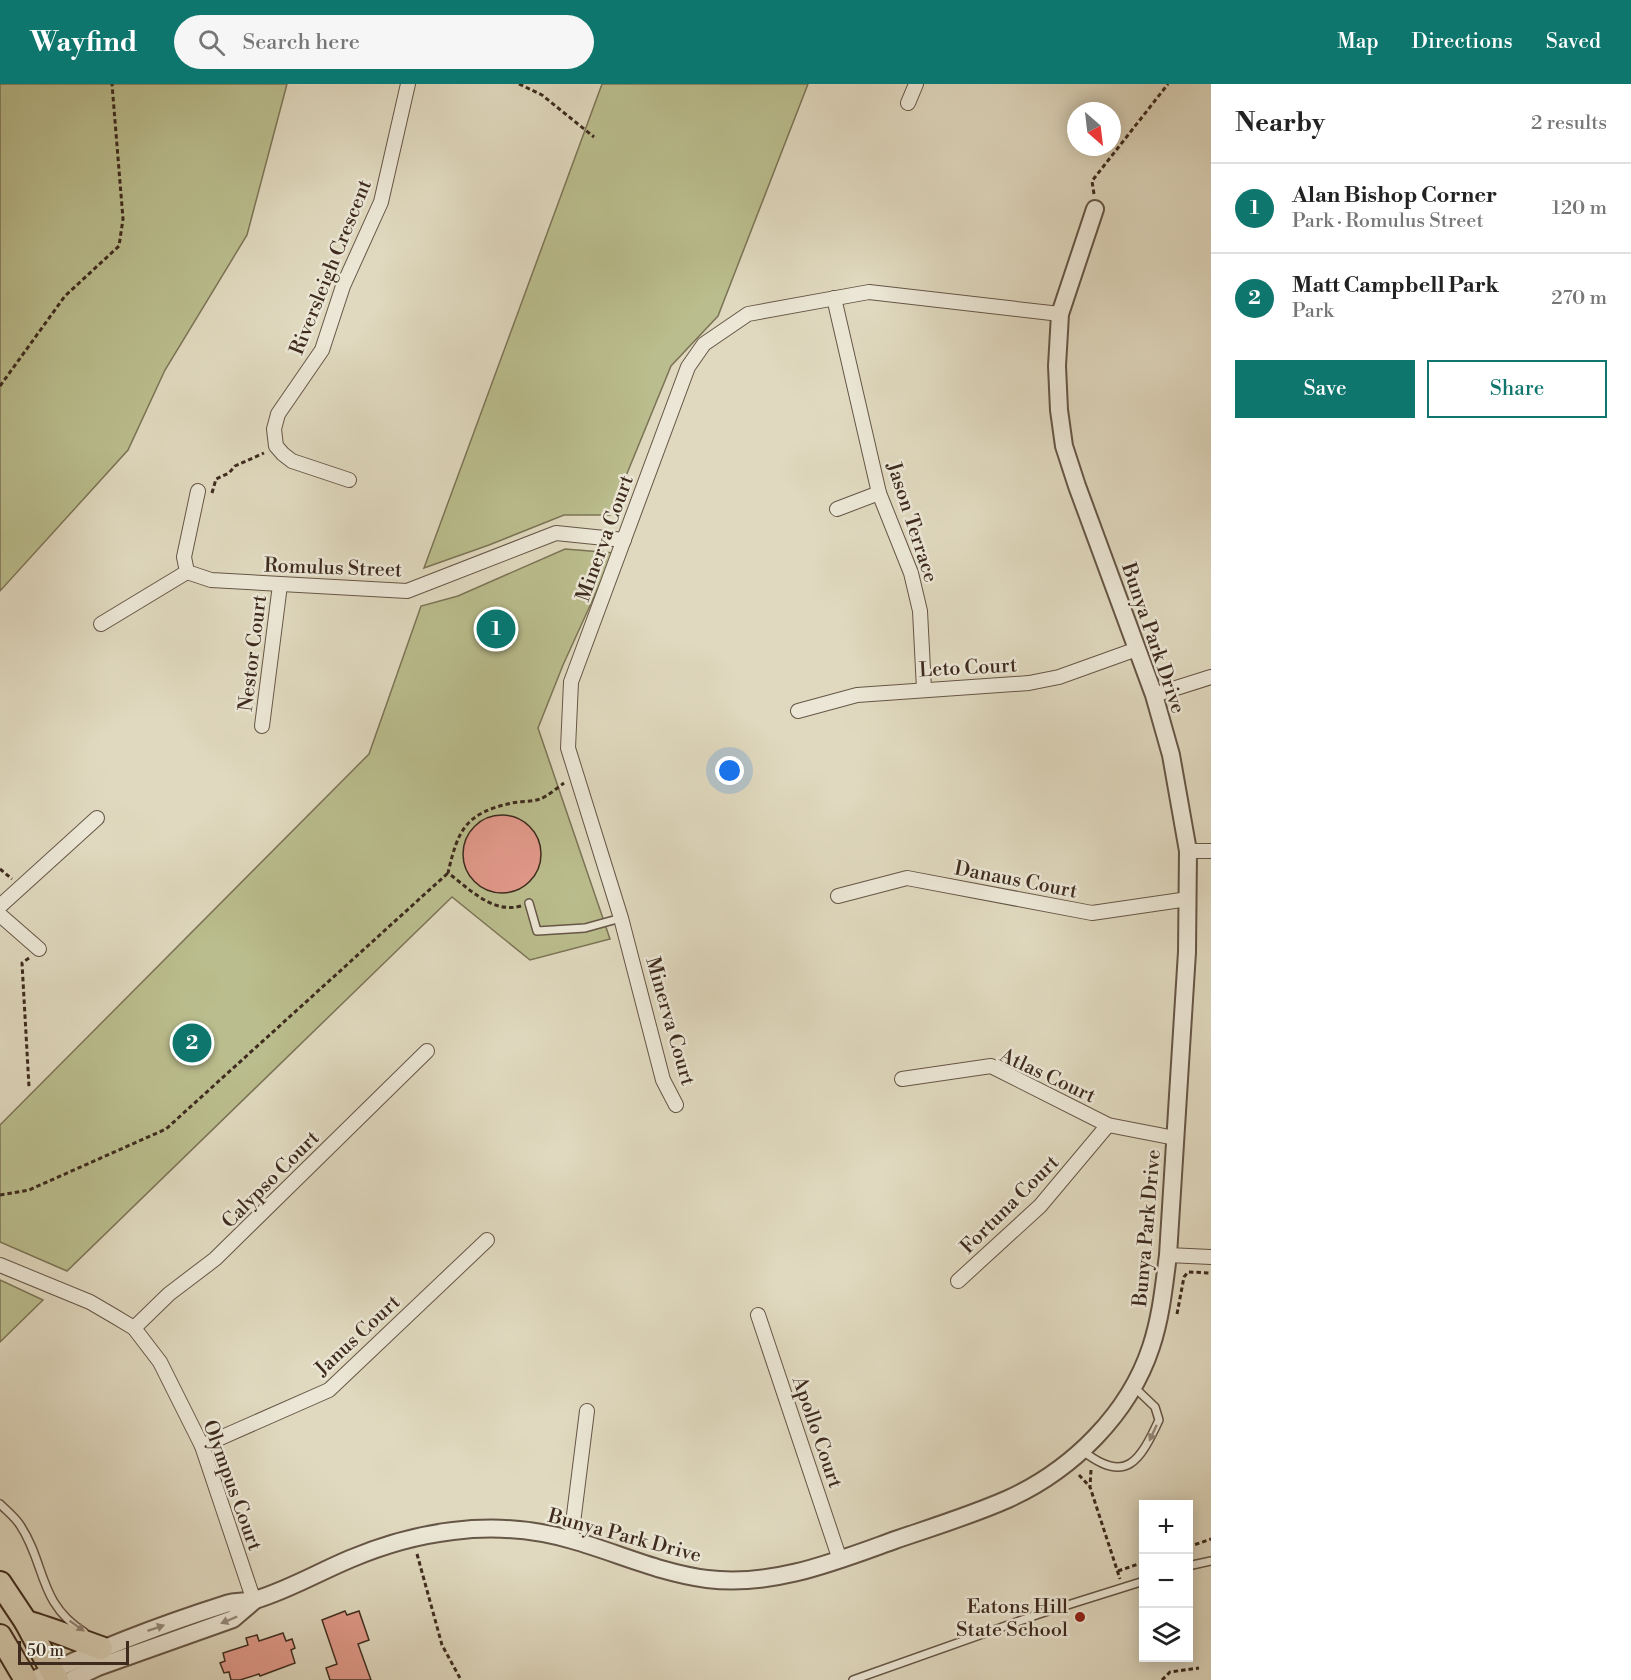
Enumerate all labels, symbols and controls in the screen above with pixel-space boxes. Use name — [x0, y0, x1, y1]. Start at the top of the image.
search box — [174, 15, 594, 69]
text: Wayfind — [30, 25, 138, 60]
icon: search — [195, 26, 228, 59]
text: Search here — [243, 29, 360, 56]
text: Map — [1337, 29, 1379, 55]
text: Directions — [1412, 29, 1513, 55]
text: Saved — [1546, 29, 1601, 55]
north arrow — [1067, 102, 1121, 156]
text: Nearby — [1235, 107, 1325, 139]
text: 2 results — [1531, 111, 1607, 136]
street label: Riversleigh Crescent — [285, 176, 378, 359]
text: Alan Bishop Corner — [1292, 182, 1497, 209]
text: 1 — [1250, 196, 1259, 221]
text: 120 m — [1552, 196, 1607, 221]
text: Park · Romulus Street — [1292, 209, 1484, 234]
text: Matt Campbell Park — [1292, 272, 1499, 299]
text: 2 — [1248, 286, 1261, 311]
text: 270 m — [1551, 286, 1607, 311]
text: Park — [1292, 299, 1334, 324]
button: Save — [1235, 360, 1415, 418]
button: Share — [1427, 360, 1607, 418]
street label: Jason Terrace — [880, 458, 943, 586]
street label: Minerva Court — [571, 472, 640, 605]
street label: Romulus Street — [263, 554, 403, 583]
street label: Bunya Park Drive — [1115, 559, 1190, 717]
street label: Nestor Court — [234, 594, 273, 713]
pin: 1 — [476, 606, 516, 652]
street label: Leto Court — [918, 653, 1018, 684]
your location — [715, 756, 744, 785]
street label: Danaus Court — [952, 856, 1079, 905]
street label: Minerva Court — [639, 954, 700, 1089]
pin: 2 — [172, 1020, 212, 1066]
street label: Atlas Court — [995, 1043, 1099, 1109]
street label: Calypso Court — [217, 1126, 325, 1234]
street label: Bunya Park Drive — [1128, 1148, 1167, 1309]
street label: Fortuna Court — [955, 1150, 1065, 1260]
street label: Janus Court — [309, 1290, 406, 1383]
street label: Apollo Court — [785, 1372, 847, 1492]
street label: Olympus Court — [196, 1417, 267, 1554]
one-way arrow — [1148, 1425, 1157, 1442]
map controls — [1139, 1500, 1193, 1662]
button: + — [1139, 1500, 1193, 1554]
street label: Bunya Park Drive — [544, 1504, 704, 1569]
button: − — [1139, 1554, 1193, 1608]
place label: Eatons Hill State School — [956, 1595, 1068, 1643]
button: layers — [1139, 1608, 1193, 1662]
marker: Eatons Hill State School — [1073, 1610, 1087, 1624]
one-way arrow — [219, 1615, 237, 1625]
one-way arrow — [69, 1620, 84, 1632]
one-way arrow — [147, 1623, 165, 1633]
scale bar — [18, 1638, 129, 1666]
text: 50 m — [27, 1641, 64, 1661]

